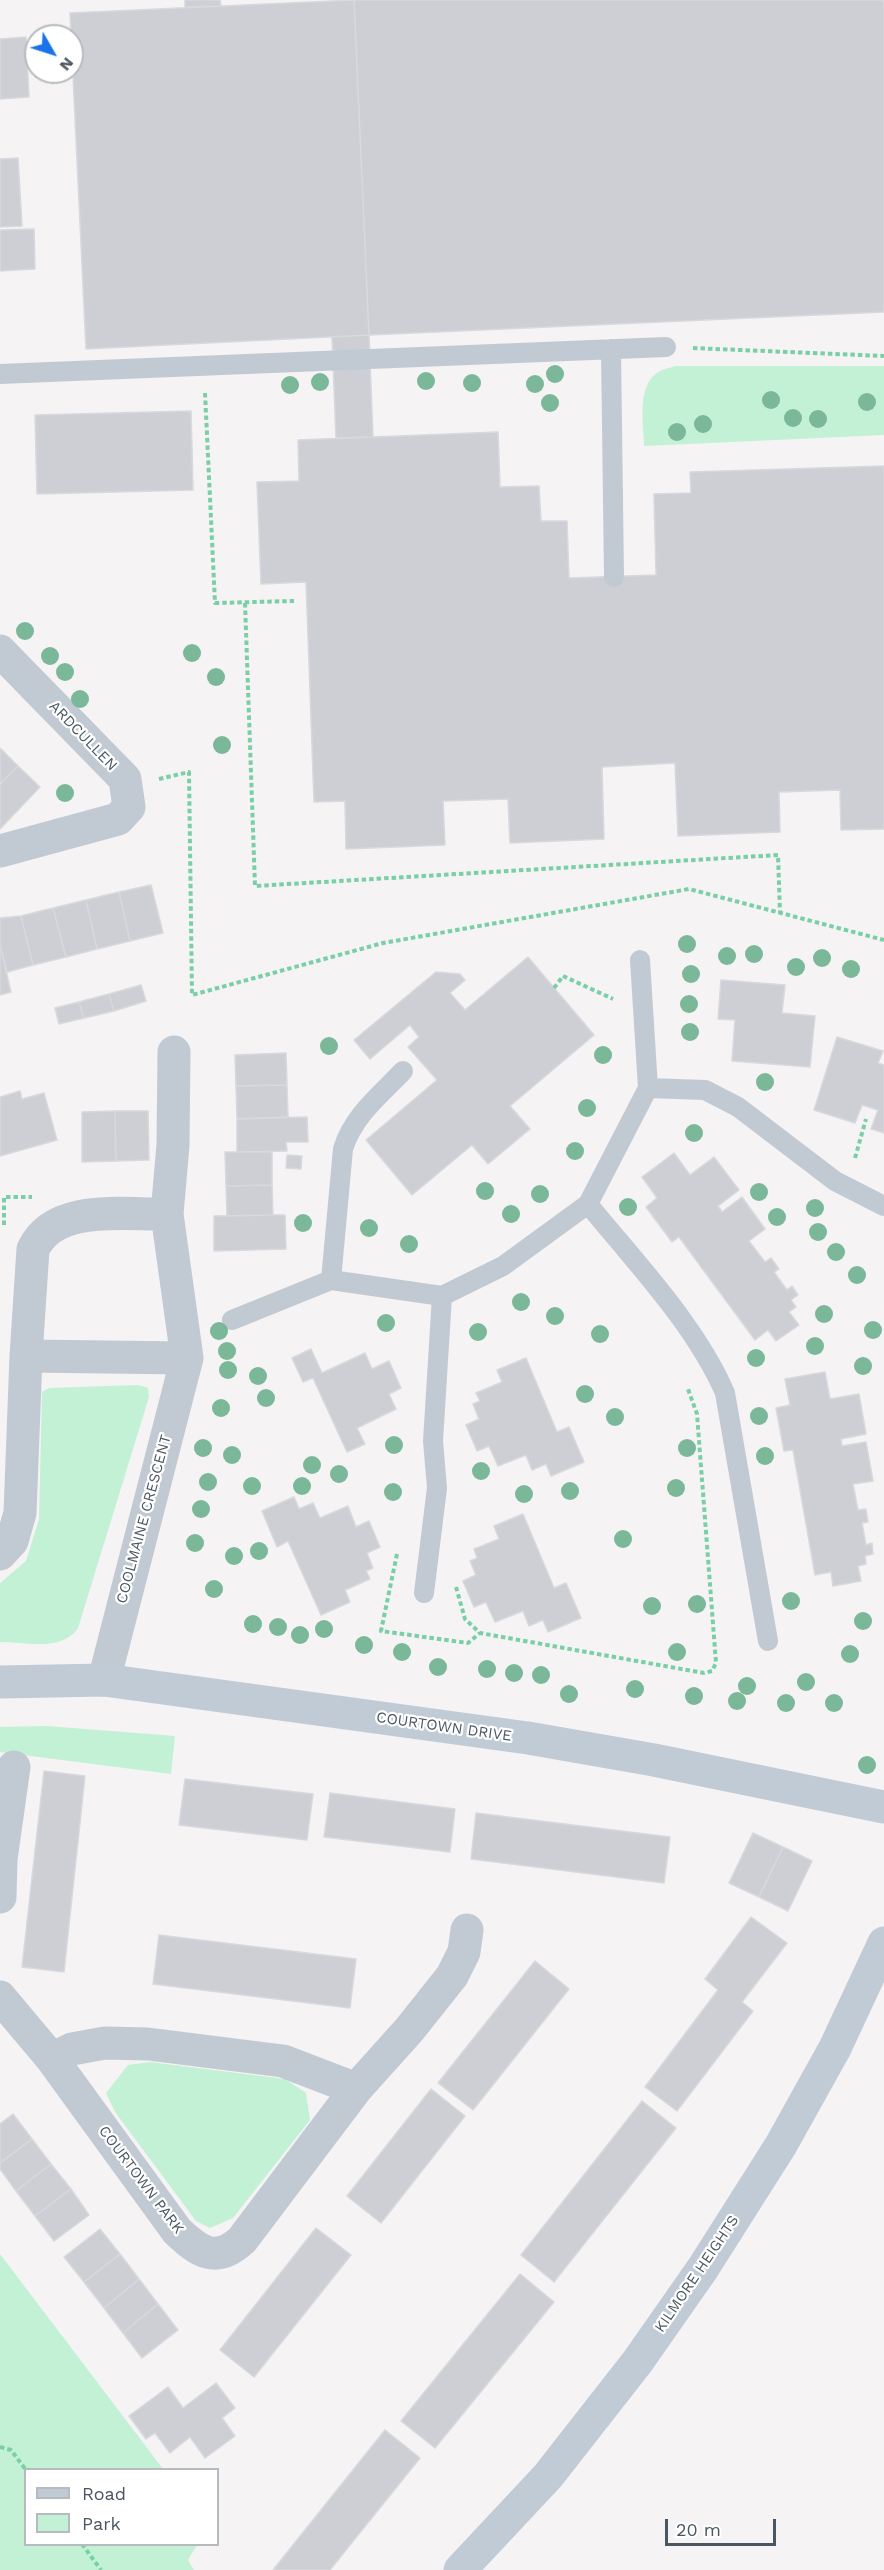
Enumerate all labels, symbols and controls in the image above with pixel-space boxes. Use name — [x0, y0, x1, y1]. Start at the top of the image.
north arrow — [24, 24, 84, 84]
text: N — [56, 54, 78, 75]
street label: ARDCULLEN — [45, 697, 121, 775]
street label: COOLMAINE CRESCENT — [113, 1433, 175, 1605]
street label: COURTOWN DRIVE — [375, 1709, 513, 1745]
street label: COURTOWN PARK — [95, 2123, 187, 2237]
street label: KILMORE HEIGHTS — [651, 2212, 743, 2336]
legend — [24, 2468, 219, 2546]
text: Road — [82, 2483, 126, 2504]
scale bar — [668, 2507, 779, 2545]
text: Park — [82, 2513, 121, 2534]
text: 20 m — [676, 2519, 721, 2540]

